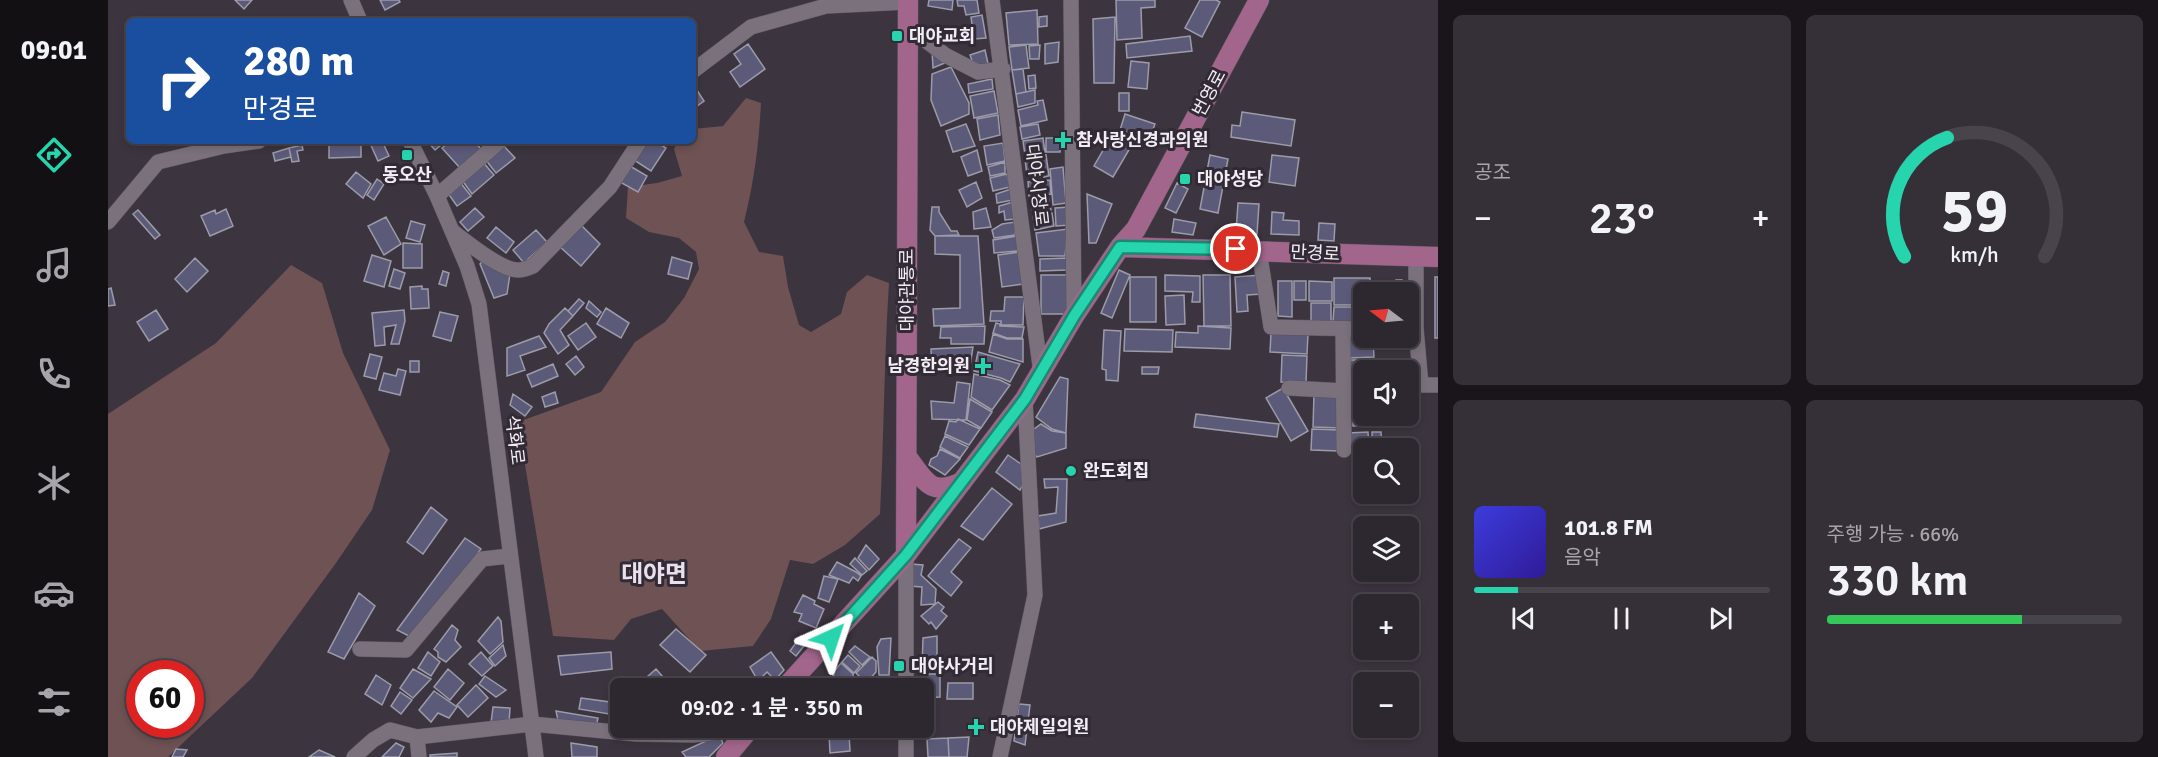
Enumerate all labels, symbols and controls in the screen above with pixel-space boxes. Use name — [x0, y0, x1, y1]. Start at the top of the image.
place label: 대야교회 — [909, 25, 975, 47]
marker: 대야교회 — [890, 29, 904, 43]
text: 09:01 — [21, 34, 87, 67]
text: 280 m — [243, 36, 354, 87]
icon: right — [144, 42, 222, 120]
street label: 번영로 — [1188, 66, 1230, 120]
text: 만경로 — [243, 93, 318, 126]
place label: 참사랑신경과의원 — [1076, 129, 1208, 151]
marker: 참사랑신경과의원 — [1054, 131, 1072, 149]
icon: directions — [33, 134, 75, 176]
street label: 대야시장로 — [1021, 143, 1053, 227]
marker: 동오산 — [400, 148, 414, 162]
text: 공조 — [1474, 160, 1511, 185]
place label: 동오산 — [382, 164, 432, 186]
place label: 대야성당 — [1197, 168, 1263, 190]
marker: 대야성당 — [1178, 172, 1192, 186]
text: 59 — [1941, 172, 2008, 249]
text: 23° — [1589, 191, 1655, 246]
text: − — [1474, 198, 1492, 239]
text: + — [1752, 198, 1769, 239]
pin — [1210, 223, 1261, 274]
icon: arrive — [1219, 232, 1252, 265]
street label: 만경로 — [1290, 241, 1340, 265]
text: km/h — [1950, 242, 1999, 268]
icon: music — [33, 244, 75, 286]
street label: 대야관통로 — [896, 249, 918, 331]
north arrow — [1353, 282, 1419, 348]
map controls — [1353, 282, 1419, 738]
icon: phone — [33, 353, 75, 395]
place label: 남경한의원 — [887, 355, 970, 377]
marker: 남경한의원 — [974, 357, 992, 375]
button: sound — [1353, 360, 1419, 426]
street label: 석화로 — [501, 414, 529, 466]
button: search — [1353, 438, 1419, 504]
place label: 완도회집 — [1083, 460, 1149, 482]
icon: climate — [33, 462, 75, 504]
marker: 완도회집 — [1064, 464, 1078, 478]
text: 101.8 FM — [1564, 514, 1653, 541]
button: layers — [1353, 516, 1419, 582]
text: 주행 가능 · 66% — [1827, 522, 1959, 547]
text: 음악 — [1564, 545, 1601, 570]
text: 330 km — [1827, 553, 1969, 608]
district label: 대야면 — [621, 559, 687, 589]
icon: car — [33, 572, 75, 614]
button: + — [1353, 594, 1419, 660]
icon: previous — [1507, 602, 1540, 635]
icon: pause — [1605, 602, 1638, 635]
icon: next — [1704, 602, 1737, 635]
position arrow — [799, 606, 863, 670]
place label: 대야사거리 — [911, 655, 994, 677]
marker: 대야사거리 — [892, 659, 906, 673]
speed limit sign: 60 — [126, 660, 204, 738]
button: − — [1353, 672, 1419, 738]
icon: filters — [33, 681, 75, 723]
text: 09:02 · 1 분 · 350 m — [681, 694, 863, 721]
place label: 대야제일의원 — [990, 716, 1089, 738]
marker: 대야제일의원 — [967, 718, 985, 736]

